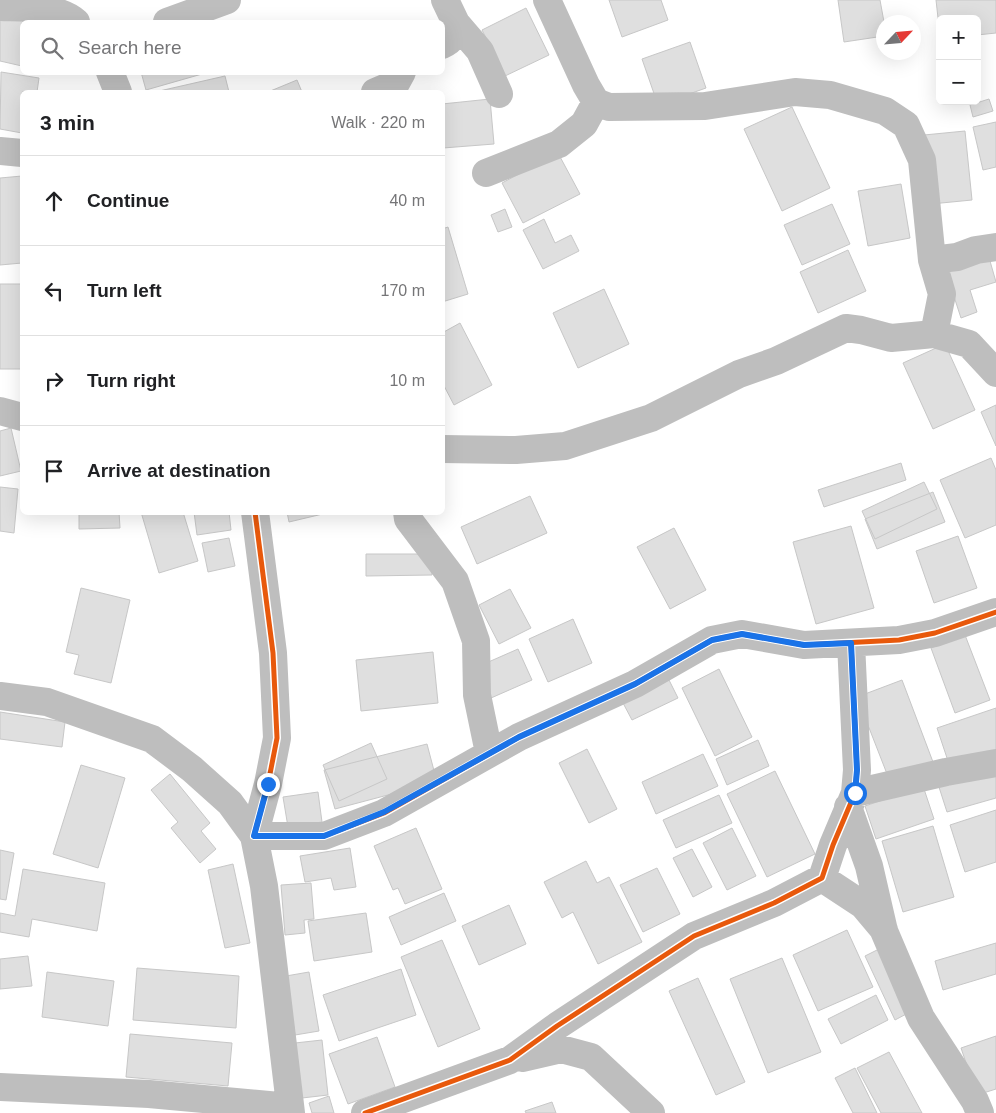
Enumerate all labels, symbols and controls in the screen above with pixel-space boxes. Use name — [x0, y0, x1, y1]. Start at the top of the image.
north arrow — [876, 15, 921, 60]
map controls — [936, 15, 981, 105]
button: + — [936, 15, 981, 60]
search box — [20, 20, 445, 75]
icon: search — [38, 34, 66, 62]
text: Search here — [78, 37, 182, 58]
button: − — [936, 60, 981, 105]
text: 3 min — [40, 111, 95, 134]
text: Walk · 220 m — [331, 114, 425, 131]
icon: ahead — [40, 187, 68, 215]
text: Continue — [87, 190, 169, 211]
text: 40 m — [389, 192, 425, 209]
icon: left — [40, 277, 68, 305]
text: Turn left — [87, 280, 162, 301]
text: 170 m — [381, 282, 425, 299]
icon: right — [40, 367, 68, 395]
text: Turn right — [87, 370, 175, 391]
text: 10 m — [389, 372, 425, 389]
icon: arrive — [40, 457, 68, 485]
text: Arrive at destination — [87, 460, 271, 481]
route end — [257, 773, 280, 796]
route start — [844, 782, 867, 805]

